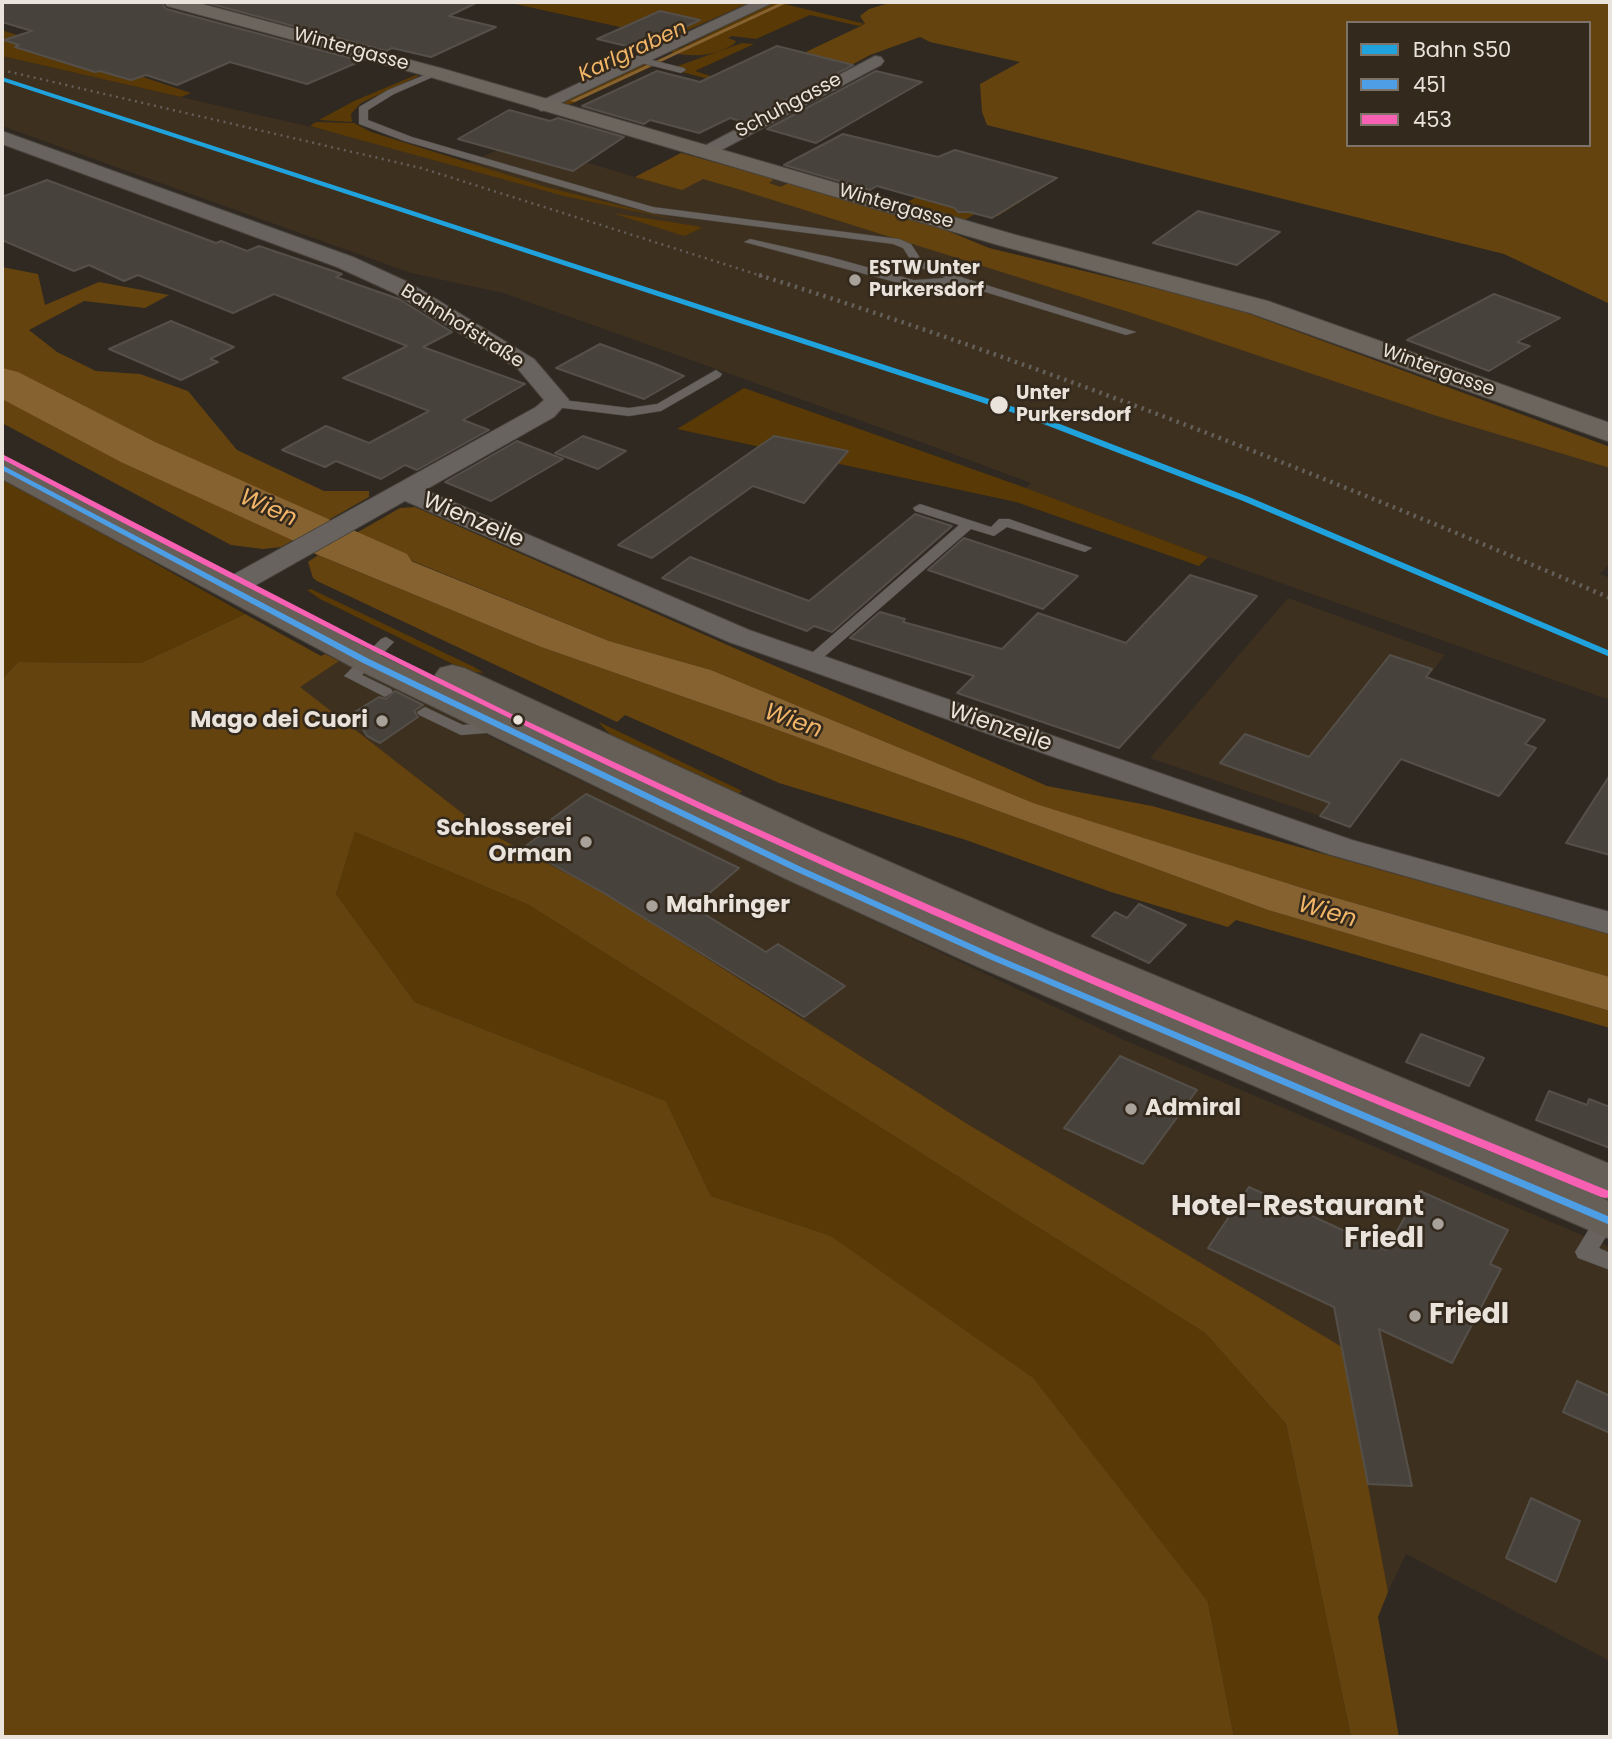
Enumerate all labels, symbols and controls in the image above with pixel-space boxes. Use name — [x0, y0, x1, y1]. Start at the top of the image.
water label: Karlgraben — [575, 16, 691, 88]
legend — [1346, 21, 1591, 147]
street label: Wintergasse — [291, 24, 411, 76]
text: Bahn S50 — [1413, 35, 1511, 64]
street label: Schuhgasse — [732, 69, 846, 143]
text: 451 — [1413, 70, 1446, 99]
text: 453 — [1413, 105, 1452, 134]
street label: Wintergasse — [836, 180, 956, 234]
place label: ESTW Unter Purkersdorf — [869, 258, 984, 302]
marker: ESTW Unter Purkersdorf — [847, 272, 863, 288]
street label: Bahnhofstraße — [396, 280, 528, 374]
street label: Wintergasse — [1378, 340, 1498, 402]
place label: Unter Purkersdorf — [1016, 383, 1131, 427]
marker: Unter Purkersdorf — [988, 394, 1010, 416]
water label: Wien — [235, 484, 301, 534]
street label: Wienzeile — [418, 487, 528, 555]
street label: Wienzeile — [945, 697, 1055, 759]
water label: Wien — [760, 698, 826, 746]
place label: Mago dei Cuori — [190, 707, 368, 735]
marker: Mago dei Cuori — [374, 713, 390, 729]
unlabelled marker — [511, 713, 525, 727]
place label: Schlosserei Orman — [436, 815, 572, 869]
marker: Schlosserei Orman — [578, 834, 594, 850]
water label: Wien — [1294, 891, 1360, 935]
place label: Mahringer — [666, 892, 790, 920]
marker: Mahringer — [644, 898, 660, 914]
place label: Admiral — [1145, 1095, 1241, 1123]
marker: Admiral — [1123, 1101, 1139, 1117]
place label: Hotel-Restaurant Friedl — [1171, 1191, 1424, 1257]
marker: Hotel-Restaurant Friedl — [1430, 1216, 1446, 1232]
place label: Friedl — [1429, 1299, 1509, 1333]
marker: Friedl — [1407, 1308, 1423, 1324]

